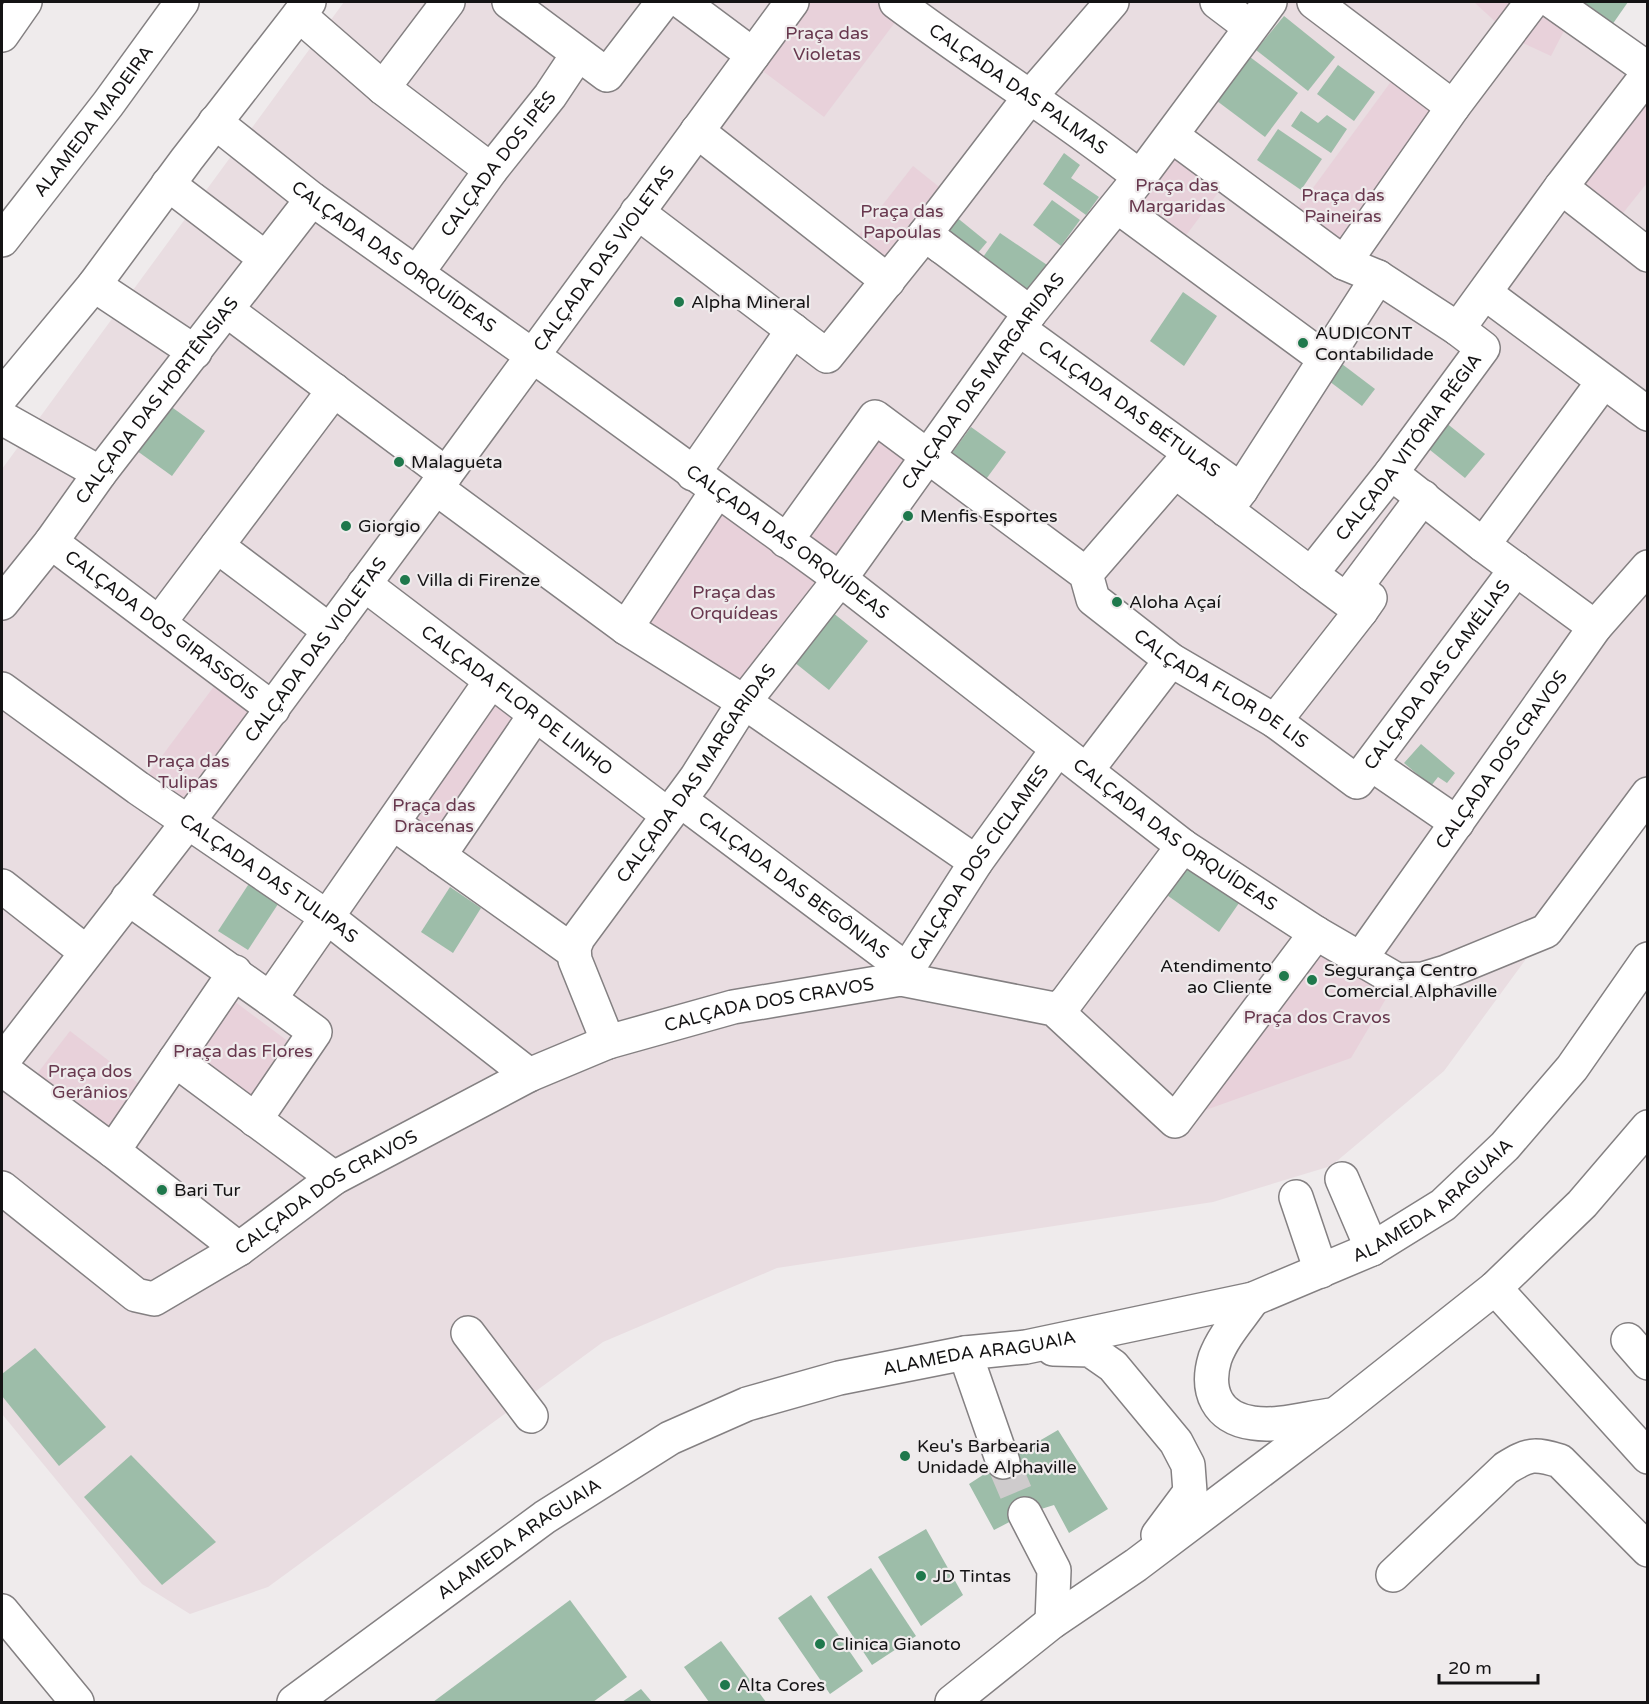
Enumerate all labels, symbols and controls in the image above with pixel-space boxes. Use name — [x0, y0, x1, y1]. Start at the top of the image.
street label: CALÇADA DAS PALMAS — [925, 19, 1112, 159]
park label: Praça das Violetas — [785, 22, 869, 65]
street label: ALAMEDA MADEIRA — [29, 41, 158, 201]
street label: CALÇADA DOS IPÊS — [436, 87, 561, 241]
street label: CALÇADA DAS VIOLETAS — [529, 161, 679, 356]
park label: Praça das Margaridas — [1128, 174, 1226, 217]
street label: CALÇADA DAS ORQUÍDEAS — [287, 176, 501, 337]
park label: Praça das Paineiras — [1301, 184, 1385, 227]
park label: Praça das Papoulas — [860, 200, 944, 243]
street label: CALÇADA DAS MARGARIDAS — [897, 268, 1069, 494]
place label: Alpha Mineral — [691, 291, 810, 313]
street label: CALÇADA DAS HORTÊNSIAS — [71, 293, 243, 508]
marker: Alpha Mineral — [672, 295, 686, 309]
place label: AUDICONT Contabilidade — [1315, 322, 1434, 365]
street label: CALÇADA DAS BÉTULAS — [1034, 336, 1224, 482]
marker: AUDICONT Contabilidade — [1296, 336, 1310, 350]
street label: CALÇADA VITÓRIA RÉGIA — [1331, 349, 1486, 545]
place label: Malagueta — [411, 451, 503, 473]
marker: Malagueta — [392, 455, 406, 469]
street label: CALÇADA DAS ORQUÍDEAS — [682, 460, 893, 624]
place label: Menfis Esportes — [920, 505, 1058, 527]
marker: Menfis Esportes — [901, 509, 915, 523]
place label: Giorgio — [358, 515, 421, 537]
marker: Giorgio — [339, 519, 353, 533]
street label: CALÇADA DOS GIRASSÓIS — [60, 545, 262, 705]
street label: CALÇADA DAS VIOLETAS — [240, 553, 391, 747]
place label: Villa di Firenze — [417, 569, 540, 591]
marker: Villa di Firenze — [398, 573, 412, 587]
street label: CALÇADA DAS CAMÉLIAS — [1359, 576, 1515, 774]
park label: Praça das Orquídeas — [690, 581, 778, 624]
place label: Aloha Açaí — [1129, 591, 1221, 613]
marker: Aloha Açaí — [1110, 595, 1124, 609]
street label: CALÇADA FLOR DE LINHO — [417, 620, 617, 780]
street label: CALÇADA FLOR DE LIS — [1129, 624, 1312, 753]
street label: CALÇADA DAS MARGARIDAS — [612, 659, 781, 887]
street label: CALÇADA DOS CRAVOS — [1431, 666, 1572, 853]
park label: Praça das Tulipas — [146, 750, 230, 793]
street label: CALÇADA DAS ORQUÍDEAS — [1069, 754, 1281, 916]
street label: CALÇADA DOS CICLAMES — [905, 761, 1053, 964]
park label: Praça das Dracenas — [392, 794, 476, 837]
street label: CALÇADA DAS BEGÔNIAS — [694, 807, 893, 964]
street label: CALÇADA DAS TULIPAS — [175, 809, 362, 948]
place label: Atendimento ao Cliente — [1160, 955, 1272, 998]
place label: Segurança Centro Comercial Alphaville — [1324, 959, 1497, 1002]
marker: Atendimento ao Cliente — [1277, 969, 1291, 983]
street label: CALÇADA DOS CRAVOS — [662, 973, 876, 1037]
marker: Segurança Centro Comercial Alphaville — [1305, 973, 1319, 987]
park label: Praça dos Cravos — [1243, 1006, 1391, 1028]
park label: Praça das Flores — [173, 1040, 313, 1062]
park label: Praça dos Gerânios — [48, 1060, 132, 1103]
street label: CALÇADA DOS CRAVOS — [231, 1125, 421, 1259]
street label: ALAMEDA ARAGUAIA — [1349, 1134, 1517, 1267]
place label: Bari Tur — [174, 1179, 240, 1201]
marker: Bari Tur — [155, 1183, 169, 1197]
street label: ALAMEDA ARAGUAIA — [881, 1326, 1078, 1380]
place label: Keu's Barbearia Unidade Alphaville — [917, 1435, 1077, 1478]
marker: Keu's Barbearia Unidade Alphaville — [898, 1449, 912, 1463]
street label: ALAMEDA ARAGUAIA — [433, 1474, 605, 1604]
place label: JD Tintas — [933, 1565, 1011, 1587]
marker: JD Tintas — [914, 1569, 928, 1583]
place label: Clinica Gianoto — [832, 1633, 961, 1655]
marker: Clinica Gianoto — [813, 1637, 827, 1651]
scale bar — [1439, 1647, 1538, 1685]
text: 20 m — [1448, 1657, 1492, 1679]
place label: Alta Cores — [737, 1674, 825, 1696]
marker: Alta Cores — [718, 1678, 732, 1692]

